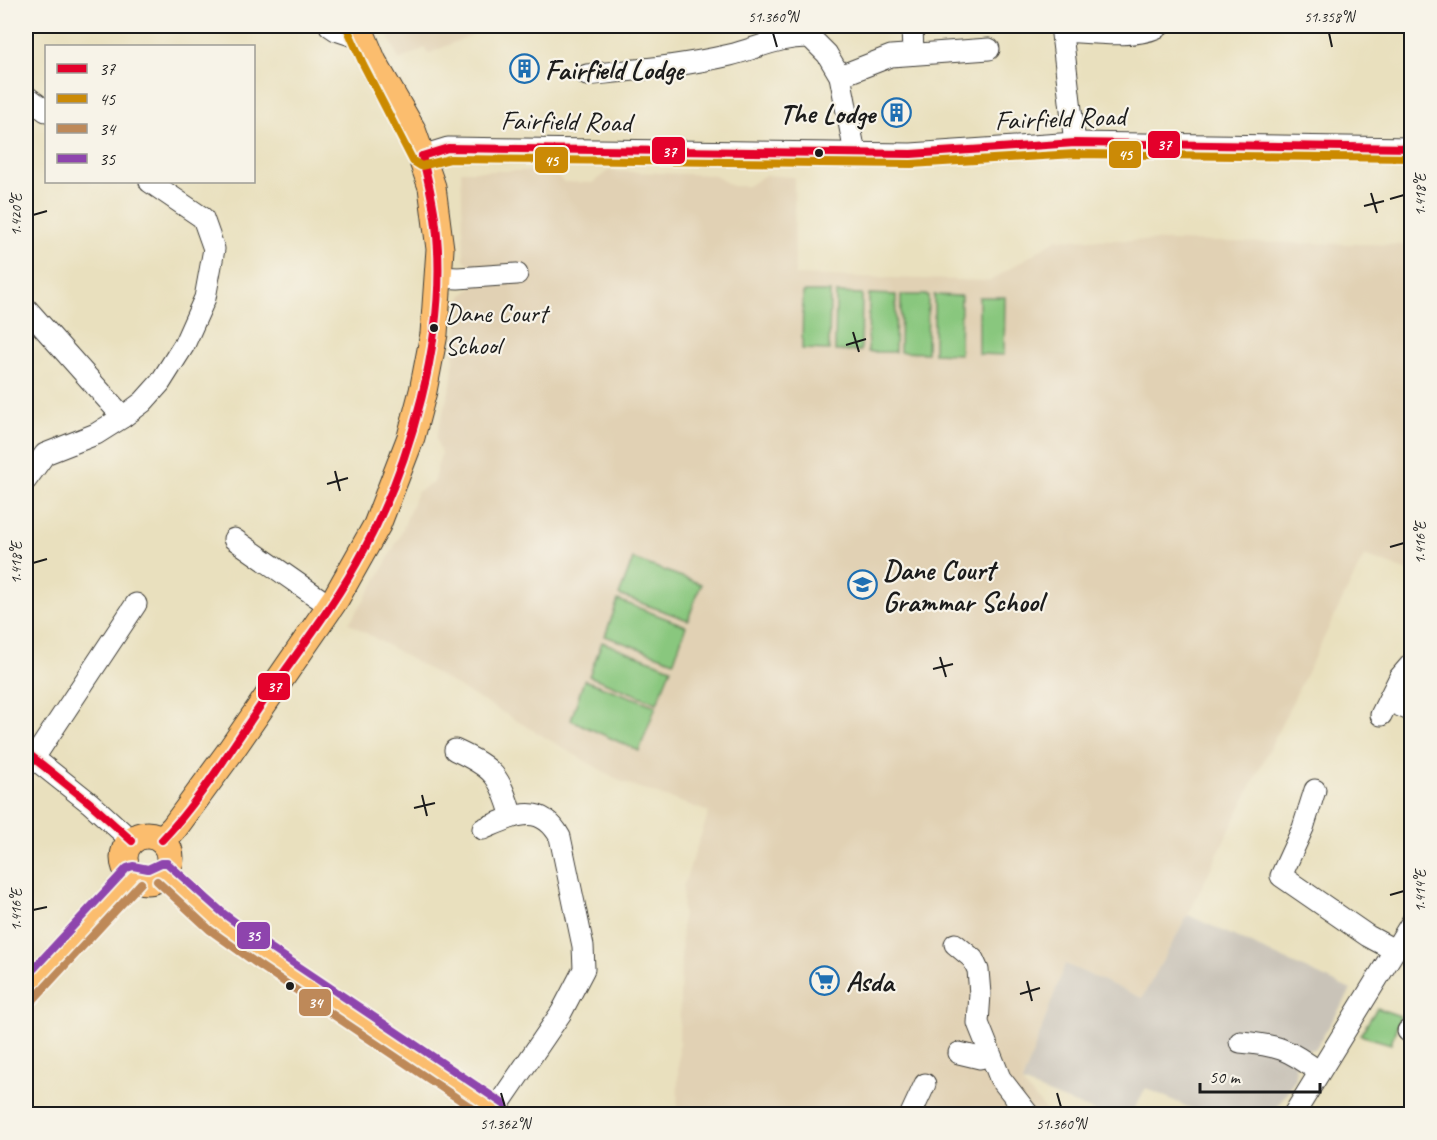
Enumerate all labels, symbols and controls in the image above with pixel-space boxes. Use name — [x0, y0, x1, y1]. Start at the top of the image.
text: 51.360°N — [748, 8, 801, 27]
text: 51.358°N — [1304, 8, 1357, 27]
legend — [45, 45, 255, 183]
place label: Fairfield Lodge — [545, 52, 686, 87]
building icon: Fairfield Lodge — [508, 53, 540, 85]
text: 37 — [99, 58, 116, 80]
text: 45 — [99, 88, 116, 110]
place label: The Lodge — [779, 96, 878, 131]
building icon: The Lodge — [880, 97, 912, 129]
street label: Fairfield Road — [994, 98, 1130, 138]
street label: Fairfield Road — [500, 102, 636, 140]
text: 34 — [99, 118, 117, 140]
line badge: 37 — [1147, 130, 1181, 159]
text: 37 — [1157, 135, 1173, 155]
line badge: 37 — [651, 136, 686, 165]
line badge: 45 — [1108, 140, 1142, 169]
text: 37 — [662, 142, 678, 162]
text: 45 — [1118, 145, 1134, 165]
line badge: 45 — [534, 146, 569, 174]
unlabelled marker — [813, 147, 825, 159]
text: 35 — [99, 148, 116, 170]
text: 45 — [544, 151, 560, 171]
text: 1.418°E — [1411, 172, 1430, 216]
text: 1.420°E — [7, 192, 26, 236]
place label: Dane Court School — [445, 297, 551, 362]
marker: Dane Court School — [428, 322, 440, 334]
text: 1.416°E — [1411, 520, 1430, 564]
text: 1.418°E — [7, 540, 26, 584]
place label: Dane Court Grammar School — [883, 552, 1049, 619]
school or university icon: Dane Court Grammar School — [846, 569, 878, 601]
line badge: 37 — [257, 672, 291, 701]
text: 37 — [267, 677, 283, 697]
text: 1.414°E — [1411, 868, 1430, 912]
text: 1.416°E — [7, 887, 26, 931]
line badge: 35 — [236, 921, 271, 950]
text: 35 — [246, 926, 262, 946]
place label: Asda — [846, 964, 896, 999]
supermarket icon: Asda — [809, 965, 841, 997]
unlabelled marker — [284, 980, 296, 992]
line badge: 34 — [298, 988, 332, 1017]
text: 34 — [308, 993, 324, 1013]
scale bar — [1200, 1056, 1320, 1094]
text: 50 m — [1209, 1066, 1242, 1088]
text: 51.362°N — [480, 1115, 533, 1134]
text: 51.360°N — [1036, 1115, 1089, 1134]

